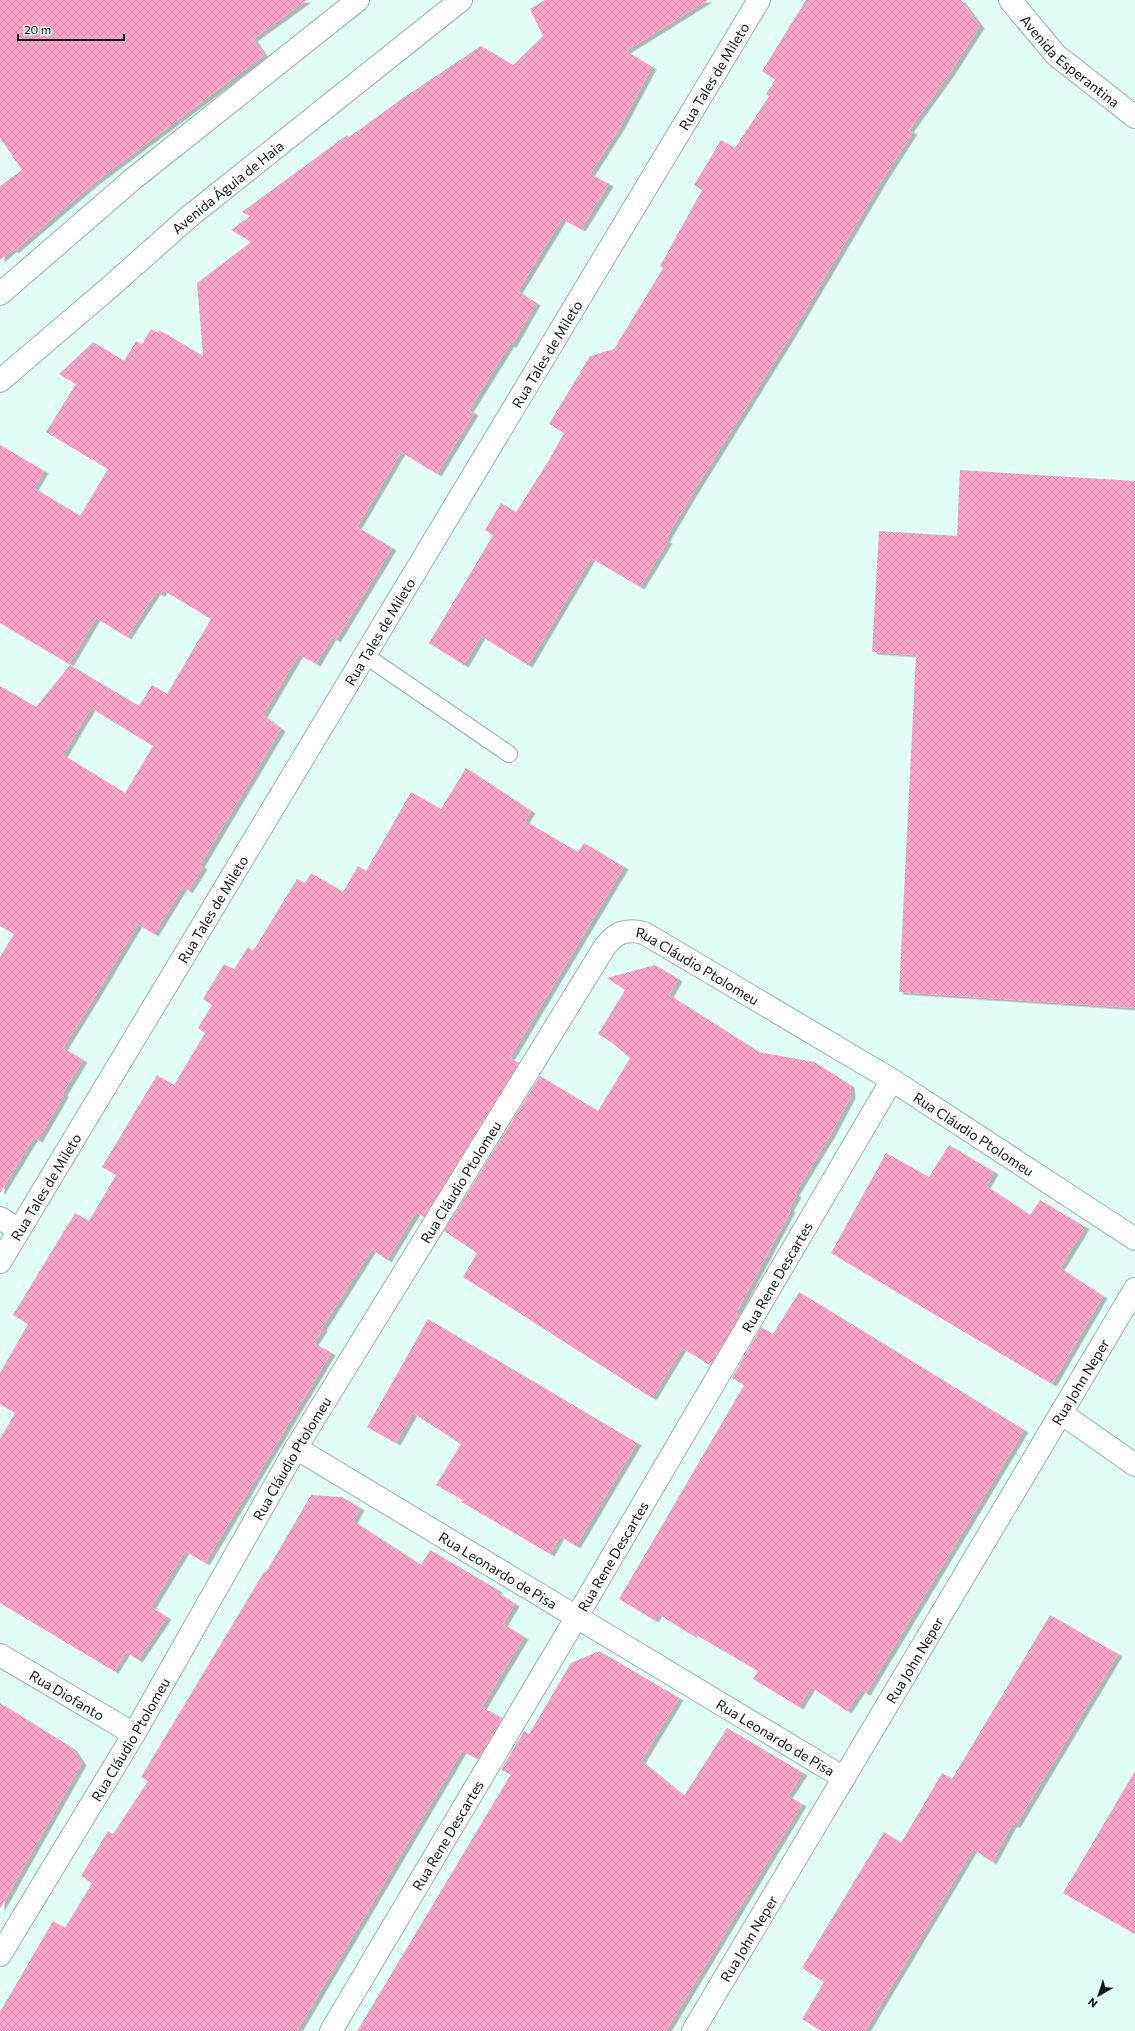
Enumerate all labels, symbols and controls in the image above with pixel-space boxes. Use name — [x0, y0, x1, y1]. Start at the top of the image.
street label: Avenida Esperantina — [1017, 11, 1123, 110]
scale bar — [18, 16, 124, 42]
street label: Rua Tales de Mileto — [674, 19, 752, 133]
text: 20 m — [24, 22, 51, 36]
street label: Avenida Águia de Haia — [168, 137, 286, 237]
street label: Rua Tales de Mileto — [508, 297, 585, 410]
street label: Rua Tales de Mileto — [341, 574, 418, 688]
street label: Rua Tales de Mileto — [174, 852, 251, 966]
street label: Rua Cláudio Ptolomeu — [634, 923, 762, 1008]
street label: Rua Cláudio Ptolomeu — [911, 1088, 1037, 1179]
street label: Rua Cláudio Ptolomeu — [416, 1117, 504, 1246]
street label: Rua Tales de Mileto — [7, 1130, 84, 1243]
street label: Rua Rene Descartes — [737, 1219, 815, 1335]
street label: Rua John Neper — [1048, 1335, 1112, 1428]
street label: Rua Cláudio Ptolomeu — [249, 1393, 334, 1523]
street label: Rua Rene Descartes — [573, 1498, 651, 1614]
street label: Rua Leonardo de Pisa — [436, 1528, 560, 1612]
street label: Rua John Neper — [882, 1613, 947, 1706]
street label: Rua Diofanto — [27, 1666, 108, 1723]
street label: Rua Cláudio Ptolomeu — [87, 1674, 173, 1804]
street label: Rua Leonardo de Pisa — [713, 1695, 838, 1779]
street label: Rua Rene Descartes — [408, 1777, 487, 1893]
street label: Rua John Neper — [716, 1892, 781, 1984]
north arrow — [1079, 1975, 1119, 2015]
text: N — [1085, 1996, 1100, 2011]

